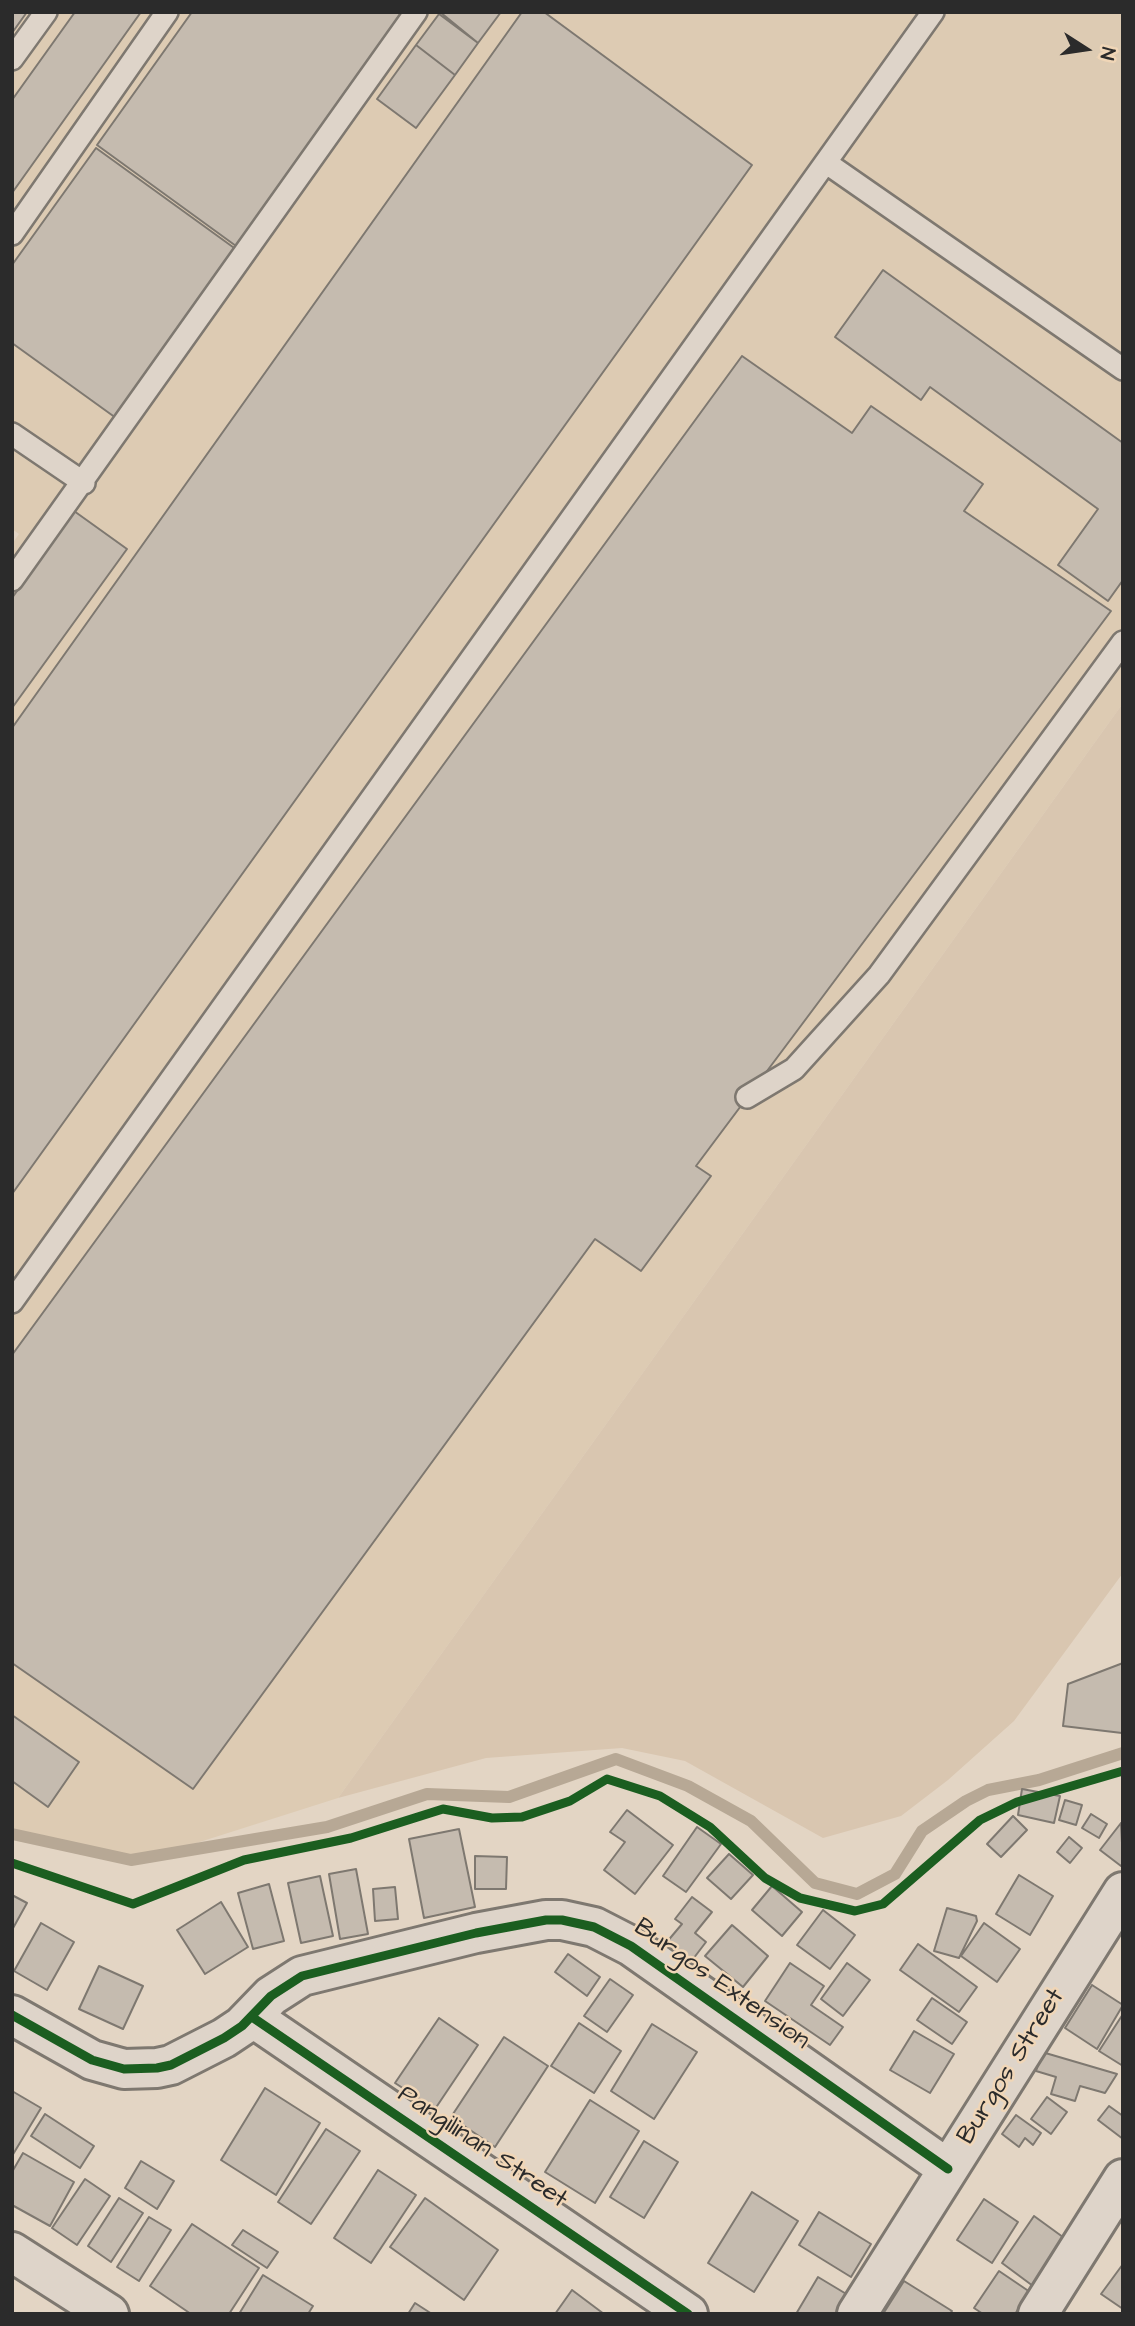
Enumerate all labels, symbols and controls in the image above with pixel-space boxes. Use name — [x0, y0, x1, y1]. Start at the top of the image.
north arrow — [1051, 14, 1121, 84]
text: N — [1093, 45, 1121, 62]
street label: Burgos Extension — [627, 1913, 815, 2057]
street label: Burgos Street — [952, 1983, 1072, 2151]
street label: Pangilinan Street — [391, 2080, 573, 2216]

